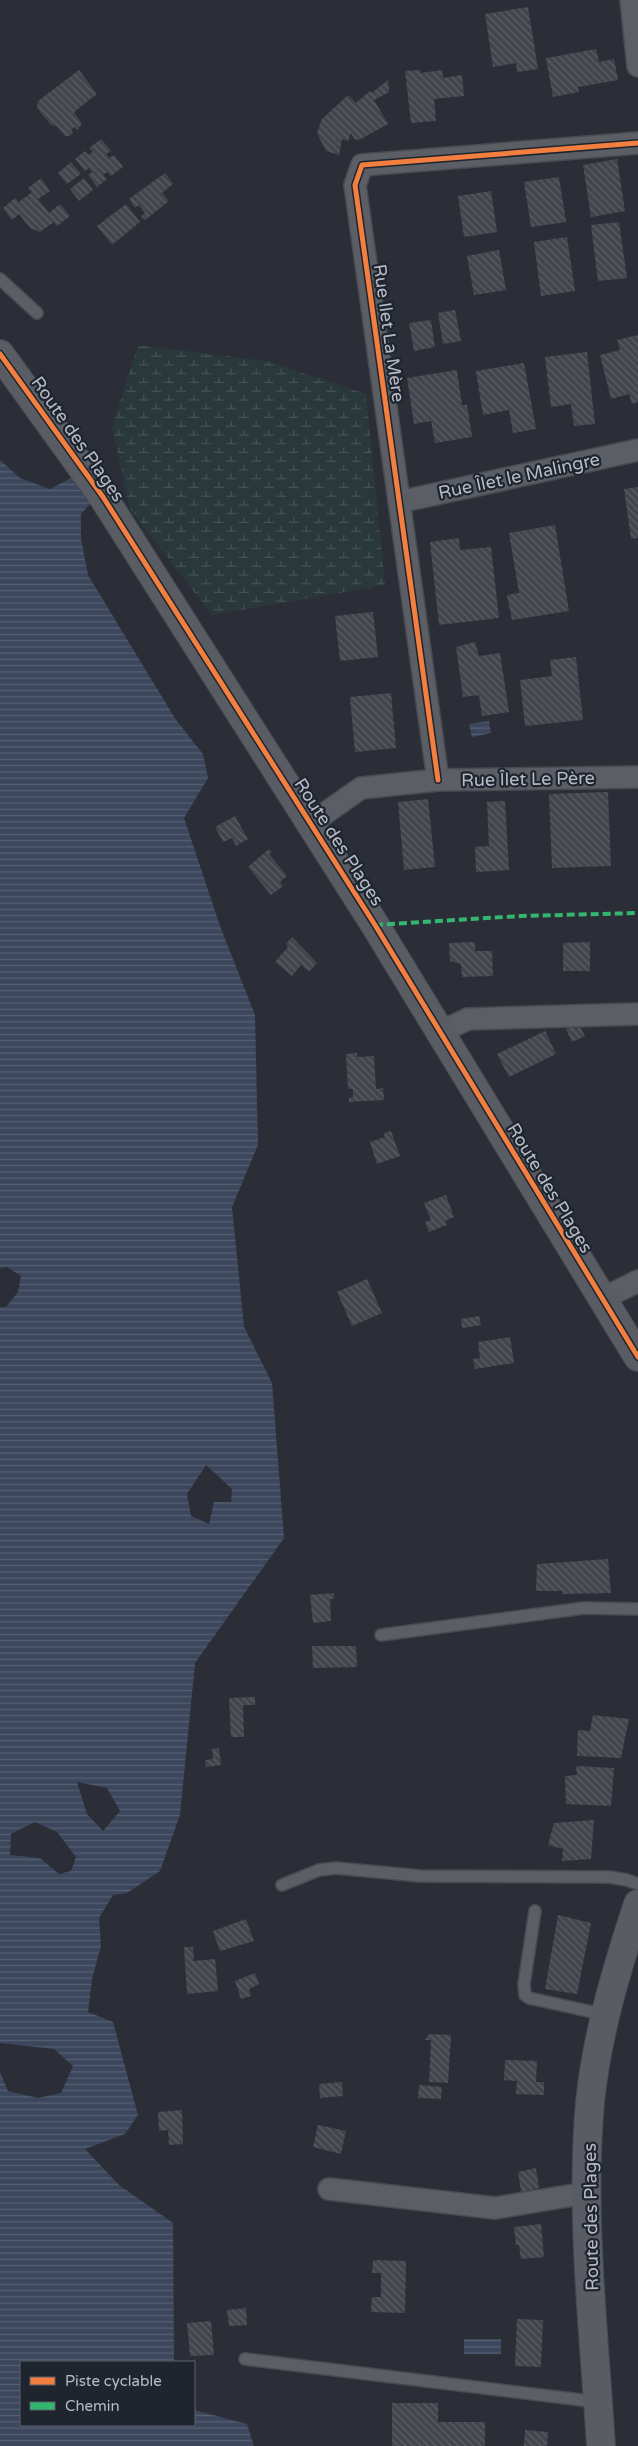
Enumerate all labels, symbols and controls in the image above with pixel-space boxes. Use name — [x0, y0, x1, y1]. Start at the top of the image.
street label: Rue Ilet La Mère — [368, 263, 410, 403]
street label: Route des Plages — [27, 372, 129, 506]
street label: Rue Îlet le Malingre — [436, 448, 602, 504]
street label: Rue Îlet Le Père — [461, 767, 595, 791]
street label: Route des Plages — [289, 774, 389, 910]
street label: Route des Plages — [502, 1119, 598, 1257]
street label: Route des Plages — [579, 2143, 603, 2291]
legend — [20, 2361, 195, 2426]
text: Piste cyclable — [65, 2372, 162, 2390]
text: Chemin — [65, 2397, 120, 2415]

